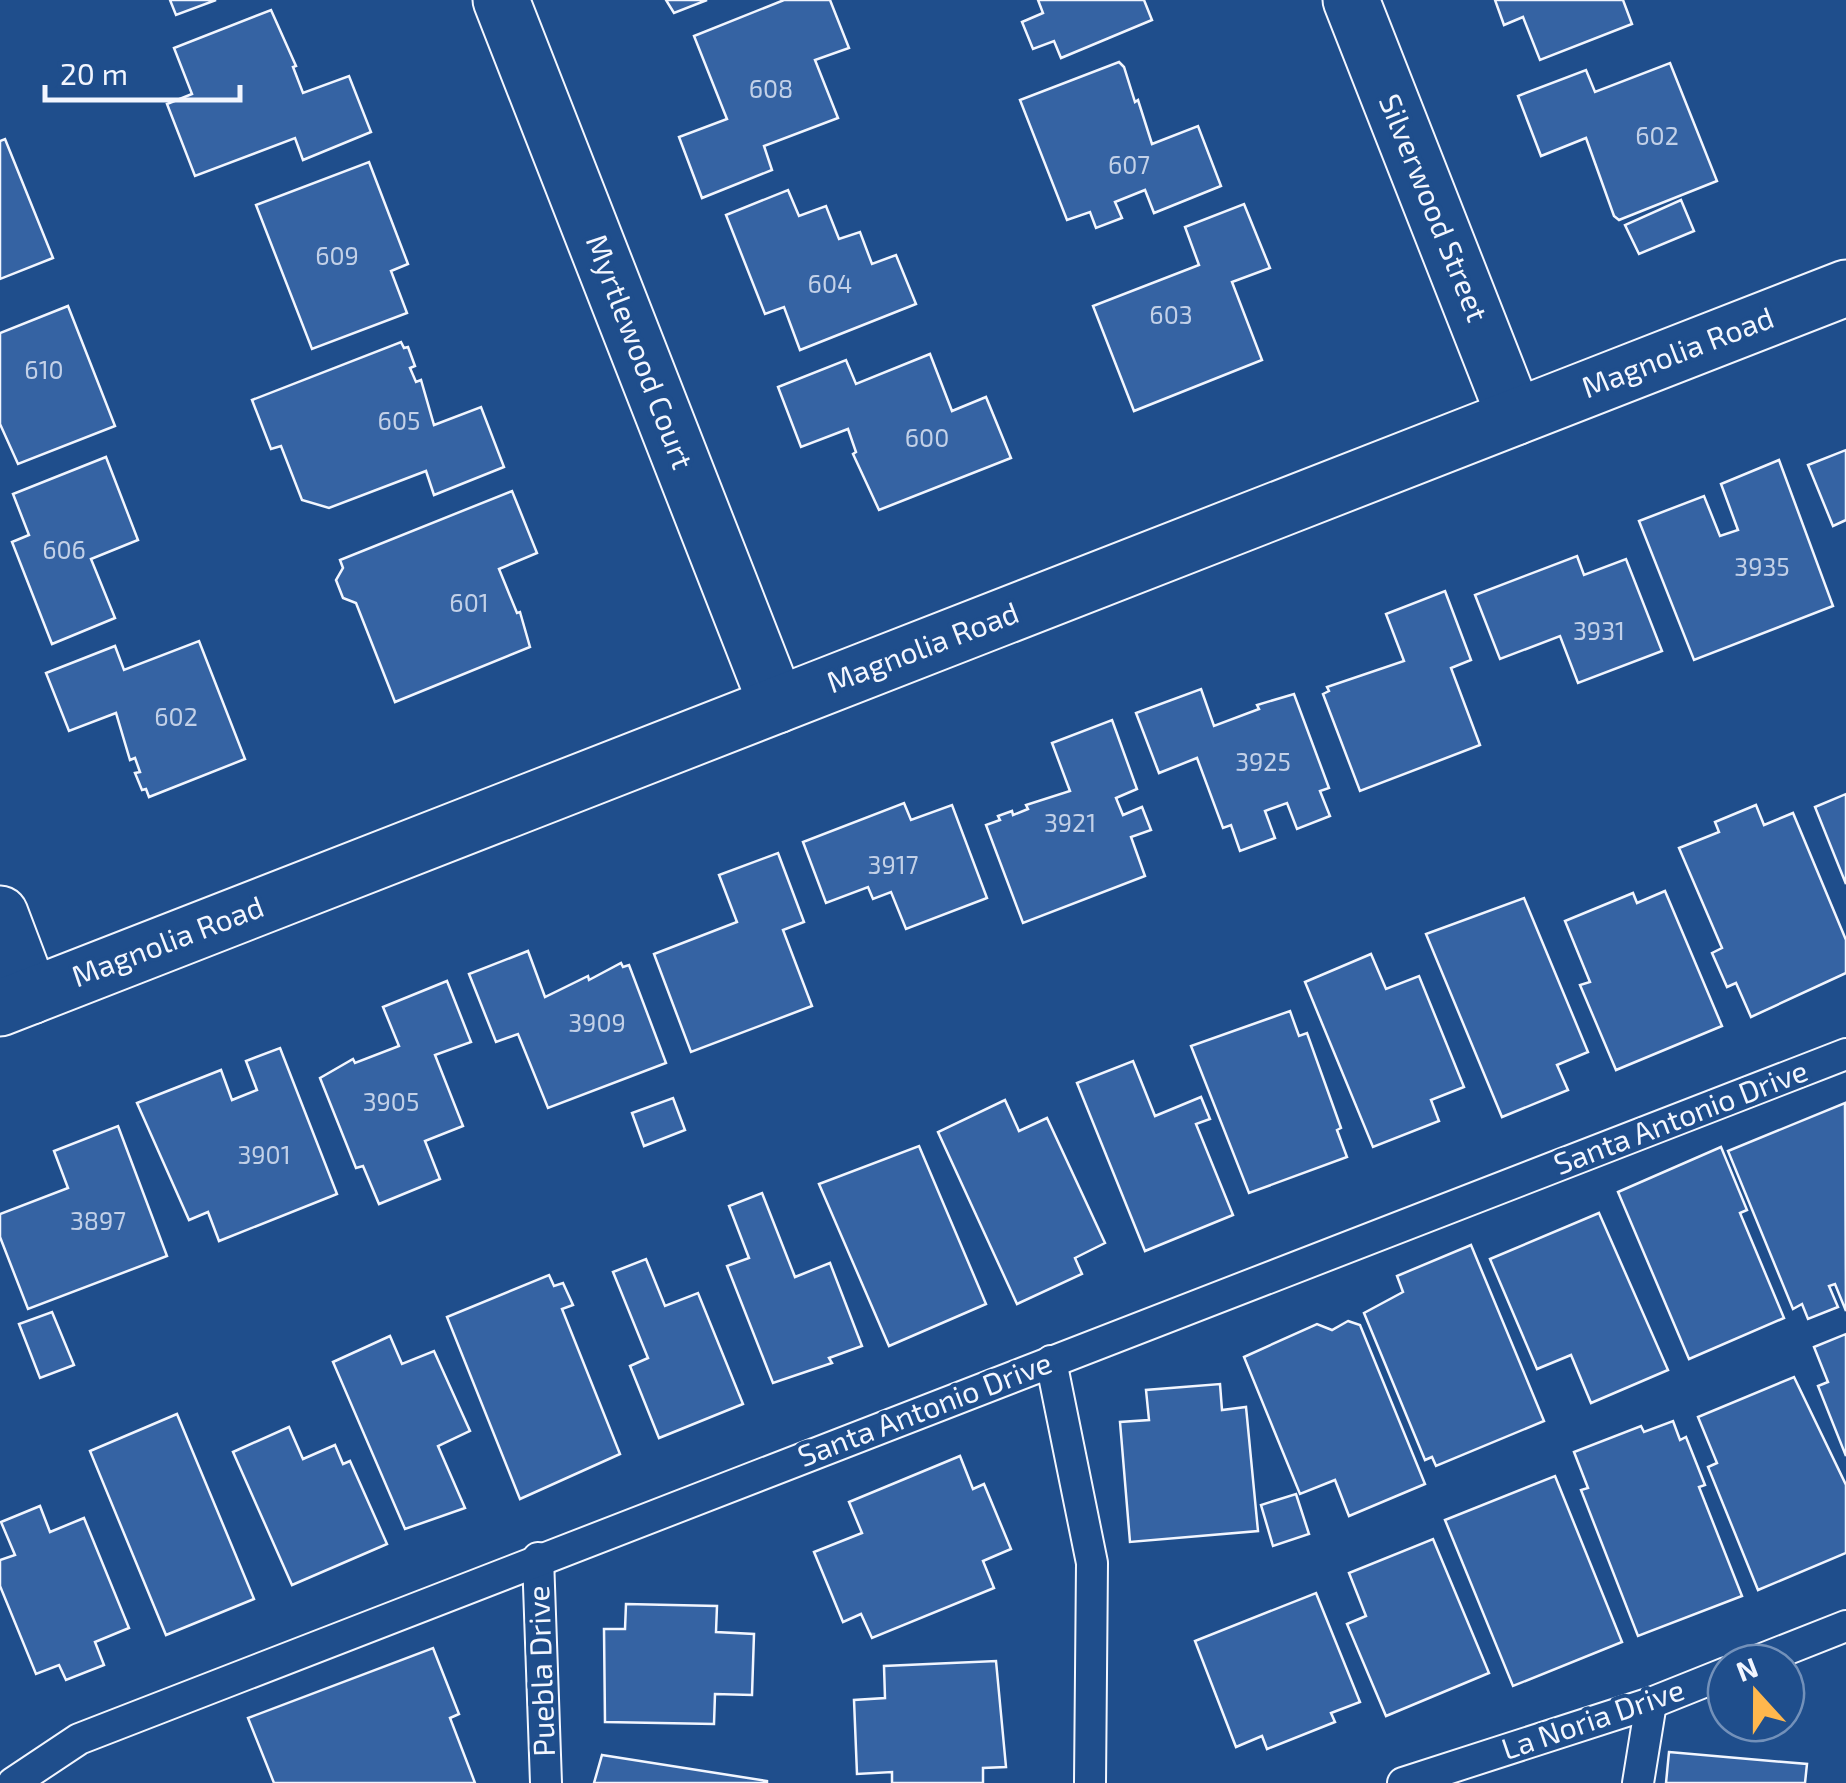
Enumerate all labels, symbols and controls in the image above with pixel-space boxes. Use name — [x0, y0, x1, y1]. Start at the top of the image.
scale bar — [45, 40, 240, 102]
text: 20 m — [60, 55, 128, 91]
house number: 608 — [749, 73, 793, 103]
street label: Silverwood Street — [1373, 88, 1497, 326]
house number: 602 — [1635, 120, 1679, 150]
house number: 607 — [1108, 149, 1150, 179]
street label: Myrtlewood Court — [580, 229, 702, 473]
house number: 609 — [315, 240, 359, 270]
house number: 604 — [808, 268, 852, 298]
street label: Magnolia Road — [1576, 298, 1778, 404]
house number: 603 — [1149, 299, 1193, 329]
house number: 610 — [24, 354, 64, 384]
house number: 605 — [378, 405, 420, 435]
house number: 600 — [905, 422, 949, 452]
house number: 606 — [42, 534, 86, 564]
house number: 3935 — [1734, 551, 1790, 581]
house number: 601 — [449, 587, 489, 617]
street label: Magnolia Road — [821, 593, 1023, 699]
house number: 3931 — [1573, 615, 1625, 645]
house number: 602 — [154, 701, 198, 731]
house number: 3925 — [1235, 746, 1291, 776]
house number: 3921 — [1044, 807, 1096, 837]
house number: 3917 — [868, 849, 919, 879]
street label: Magnolia Road — [66, 887, 268, 993]
house number: 3909 — [568, 1007, 626, 1037]
street label: Santa Antonio Drive — [1548, 1051, 1812, 1181]
house number: 3905 — [363, 1086, 419, 1116]
house number: 3901 — [237, 1139, 291, 1169]
house number: 3897 — [70, 1205, 126, 1235]
street label: Santa Antonio Drive — [792, 1343, 1056, 1473]
street label: Puebla Drive — [519, 1585, 561, 1757]
north arrow — [1706, 1643, 1806, 1743]
text: N — [1731, 1649, 1762, 1688]
street label: La Noria Drive — [1496, 1670, 1688, 1766]

